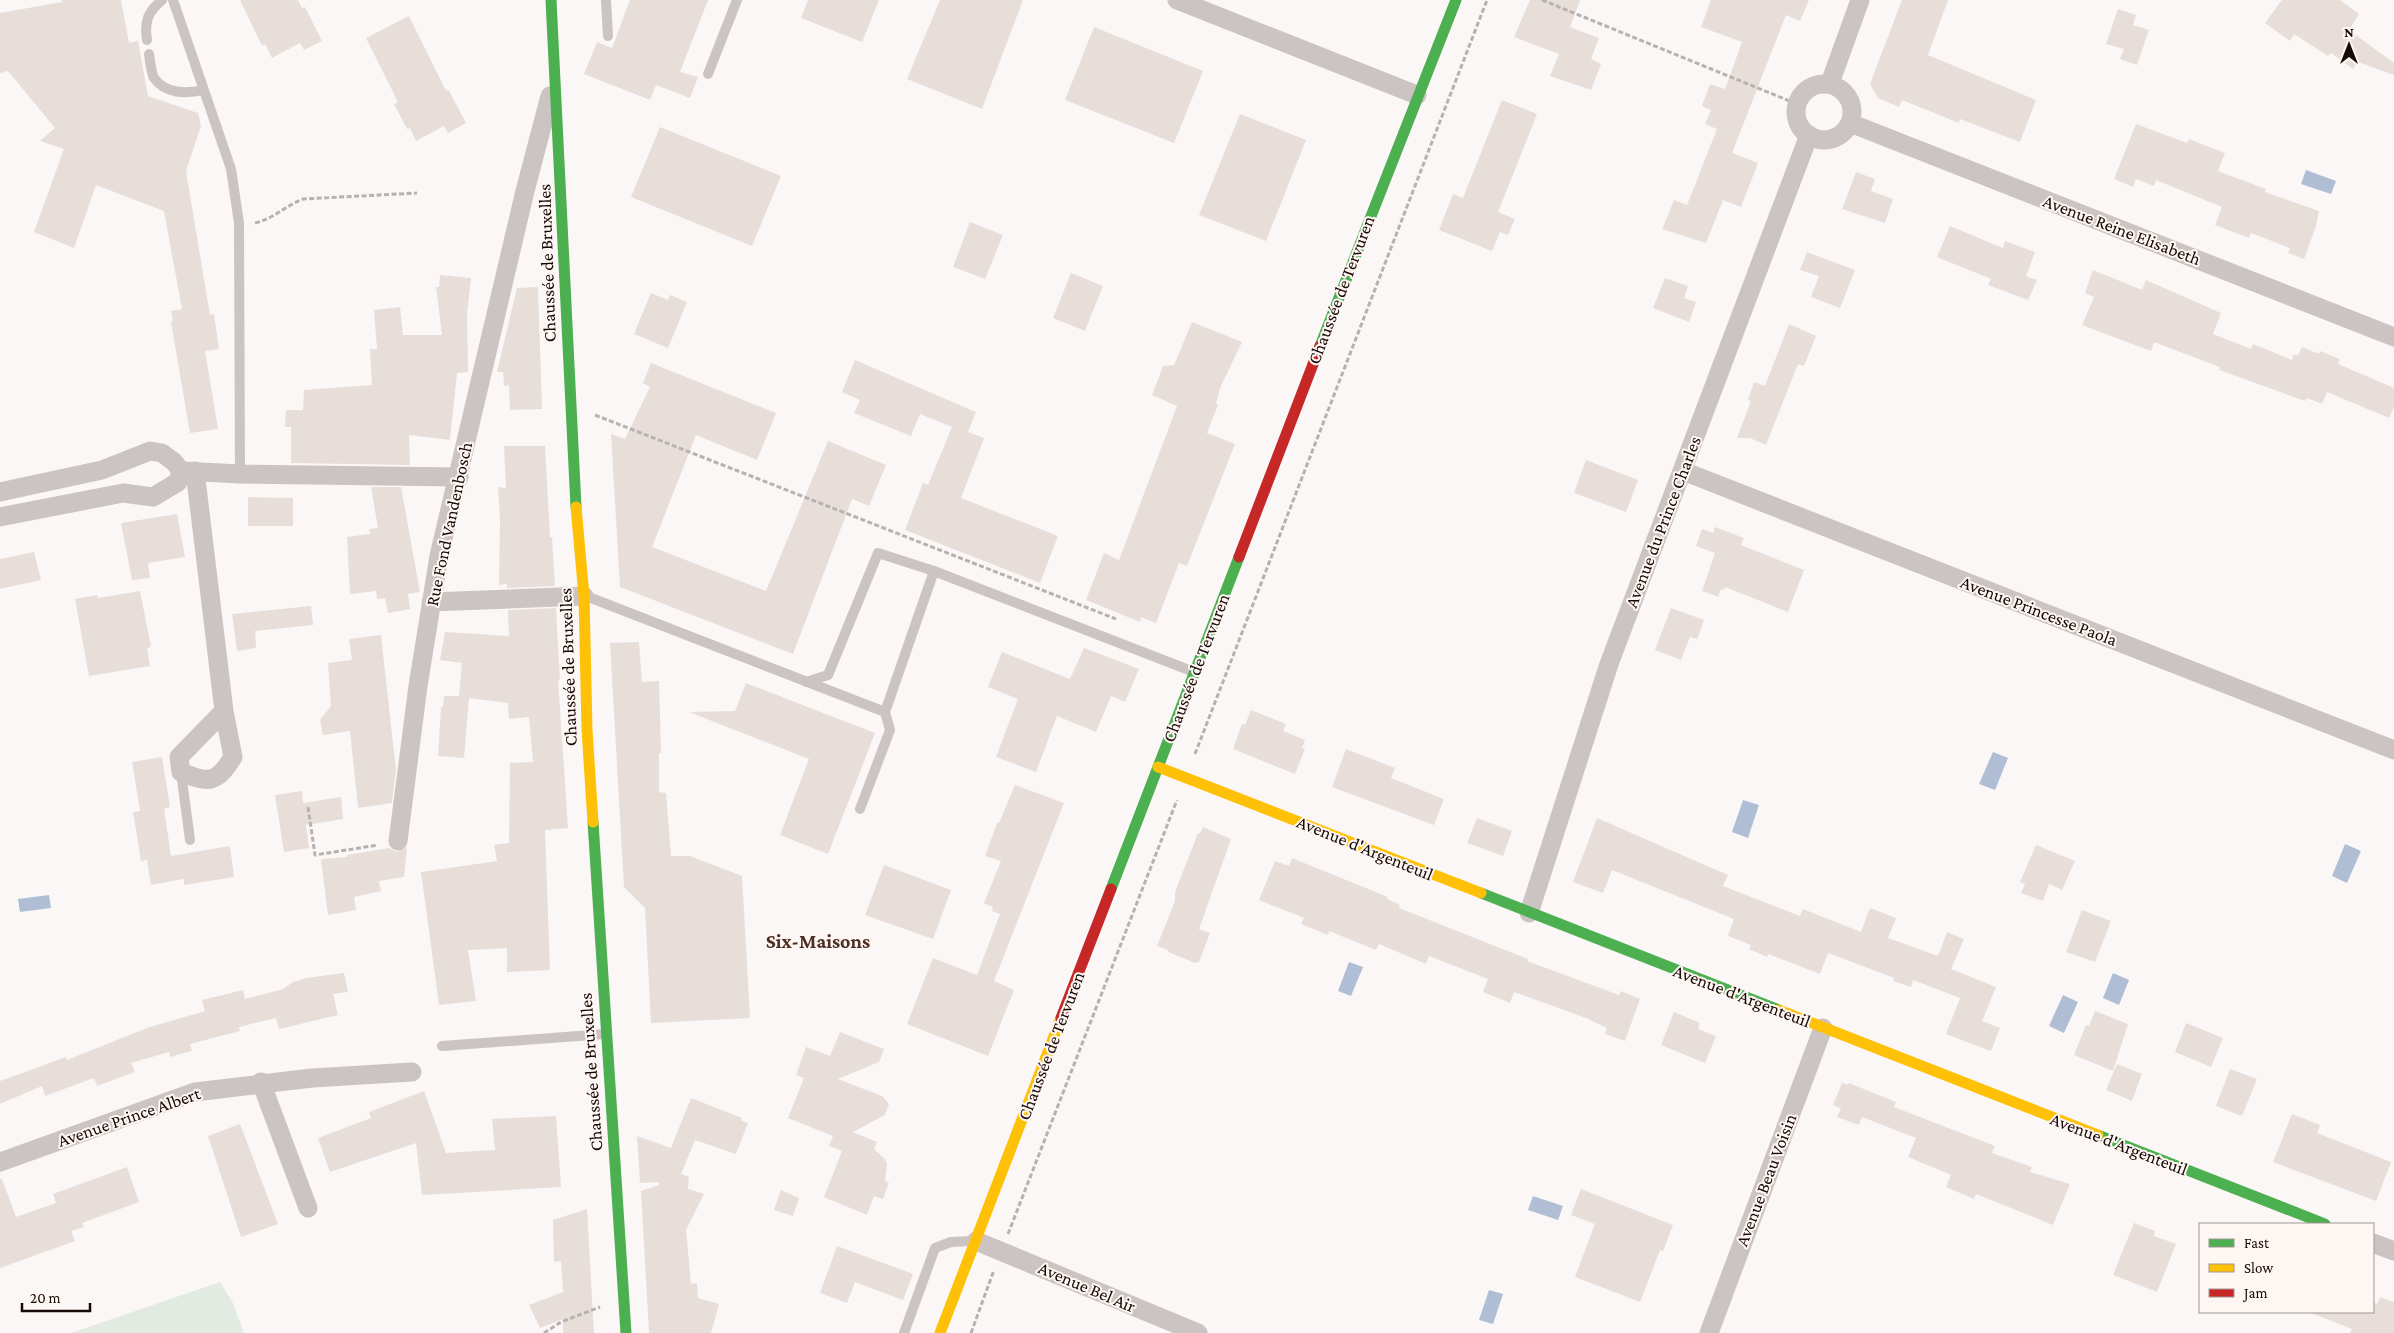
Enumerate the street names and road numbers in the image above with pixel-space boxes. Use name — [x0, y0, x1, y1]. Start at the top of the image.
street label: Chaussée de Bruxelles — [534, 183, 560, 343]
street label: Avenue Reine Elisabeth — [2040, 191, 2204, 269]
street label: Chaussée de Tervuren — [1304, 213, 1379, 367]
street label: Avenue du Prince Charles — [1621, 434, 1705, 610]
street label: Rue Fond Vandenbosch — [422, 440, 476, 608]
street label: Avenue Princesse Paola — [1958, 572, 2120, 650]
street label: Chaussée de Bruxelles — [555, 587, 581, 747]
street label: Chaussée de Tervuren — [1159, 591, 1234, 745]
street label: Avenue d'Argenteuil — [1294, 812, 1436, 885]
street label: Avenue d'Argenteuil — [1671, 961, 1814, 1031]
street label: Chaussée de Tervuren — [1014, 969, 1089, 1123]
street label: Chaussée de Bruxelles — [575, 992, 607, 1152]
street label: Avenue Prince Albert — [55, 1083, 204, 1151]
street label: Avenue d'Argenteuil — [2048, 1109, 2191, 1179]
street label: Avenue Beau Voisin — [1732, 1111, 1801, 1249]
street label: Avenue Bel Air — [1035, 1258, 1139, 1317]

